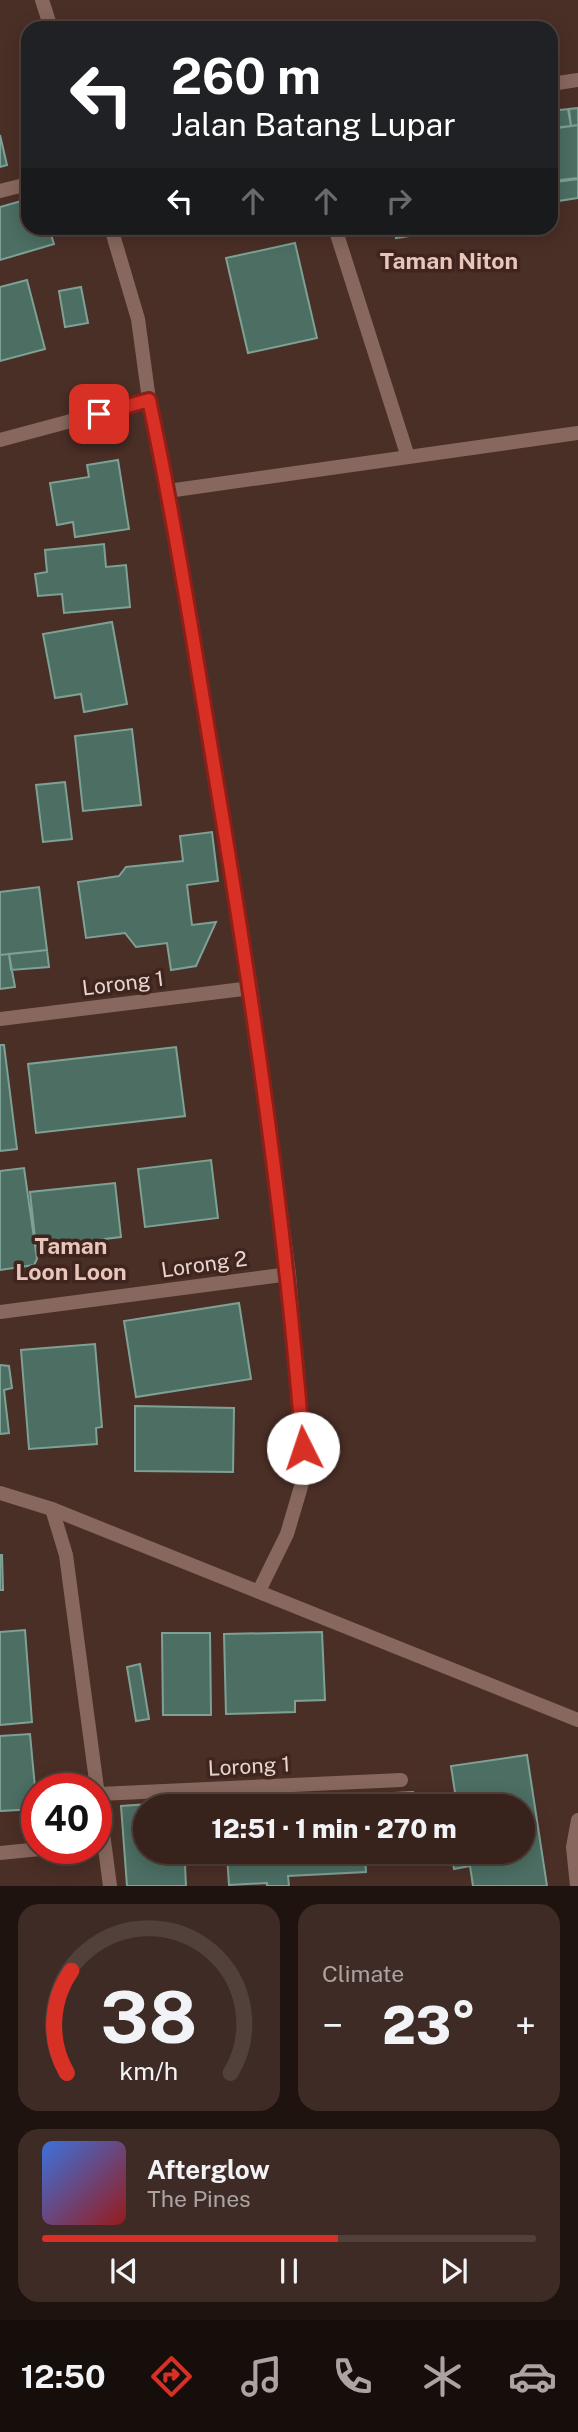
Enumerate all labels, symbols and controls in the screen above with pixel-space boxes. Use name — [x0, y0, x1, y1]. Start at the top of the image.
text: 260 m — [171, 47, 321, 105]
icon: left — [56, 49, 147, 140]
text: Jalan Batang Lupar — [171, 106, 456, 143]
icon: left — [161, 182, 199, 220]
icon: ahead — [234, 182, 272, 220]
icon: ahead — [307, 182, 345, 220]
icon: right — [380, 182, 418, 220]
district label: Taman Niton — [380, 247, 518, 274]
pin — [69, 384, 129, 444]
icon: arrive — [80, 395, 118, 433]
street label: Lorong 1 — [81, 966, 165, 1000]
district label: Taman Loon Loon — [15, 1232, 127, 1285]
street label: Lorong 2 — [160, 1246, 248, 1282]
position arrow — [266, 1411, 340, 1485]
street label: Lorong 1 — [207, 1751, 291, 1781]
speed limit sign: 40 — [21, 1773, 112, 1864]
text: 12:51 · 1 min · 270 m — [211, 1813, 457, 1844]
text: Climate — [322, 1960, 404, 1987]
text: 38 — [100, 1975, 198, 2060]
text: 23° — [382, 1995, 476, 2056]
text: − — [322, 2003, 343, 2048]
text: + — [515, 2003, 536, 2048]
text: km/h — [120, 2056, 178, 2086]
text: Afterglow — [147, 2154, 270, 2185]
text: The Pines — [147, 2185, 251, 2212]
icon: previous — [105, 2252, 143, 2290]
icon: pause — [270, 2252, 308, 2290]
icon: next — [435, 2252, 473, 2290]
icon: directions — [147, 2352, 196, 2401]
icon: music — [237, 2352, 286, 2401]
icon: phone — [328, 2352, 377, 2401]
icon: climate — [418, 2352, 467, 2401]
icon: car — [508, 2352, 557, 2401]
text: 12:50 — [21, 2358, 106, 2395]

